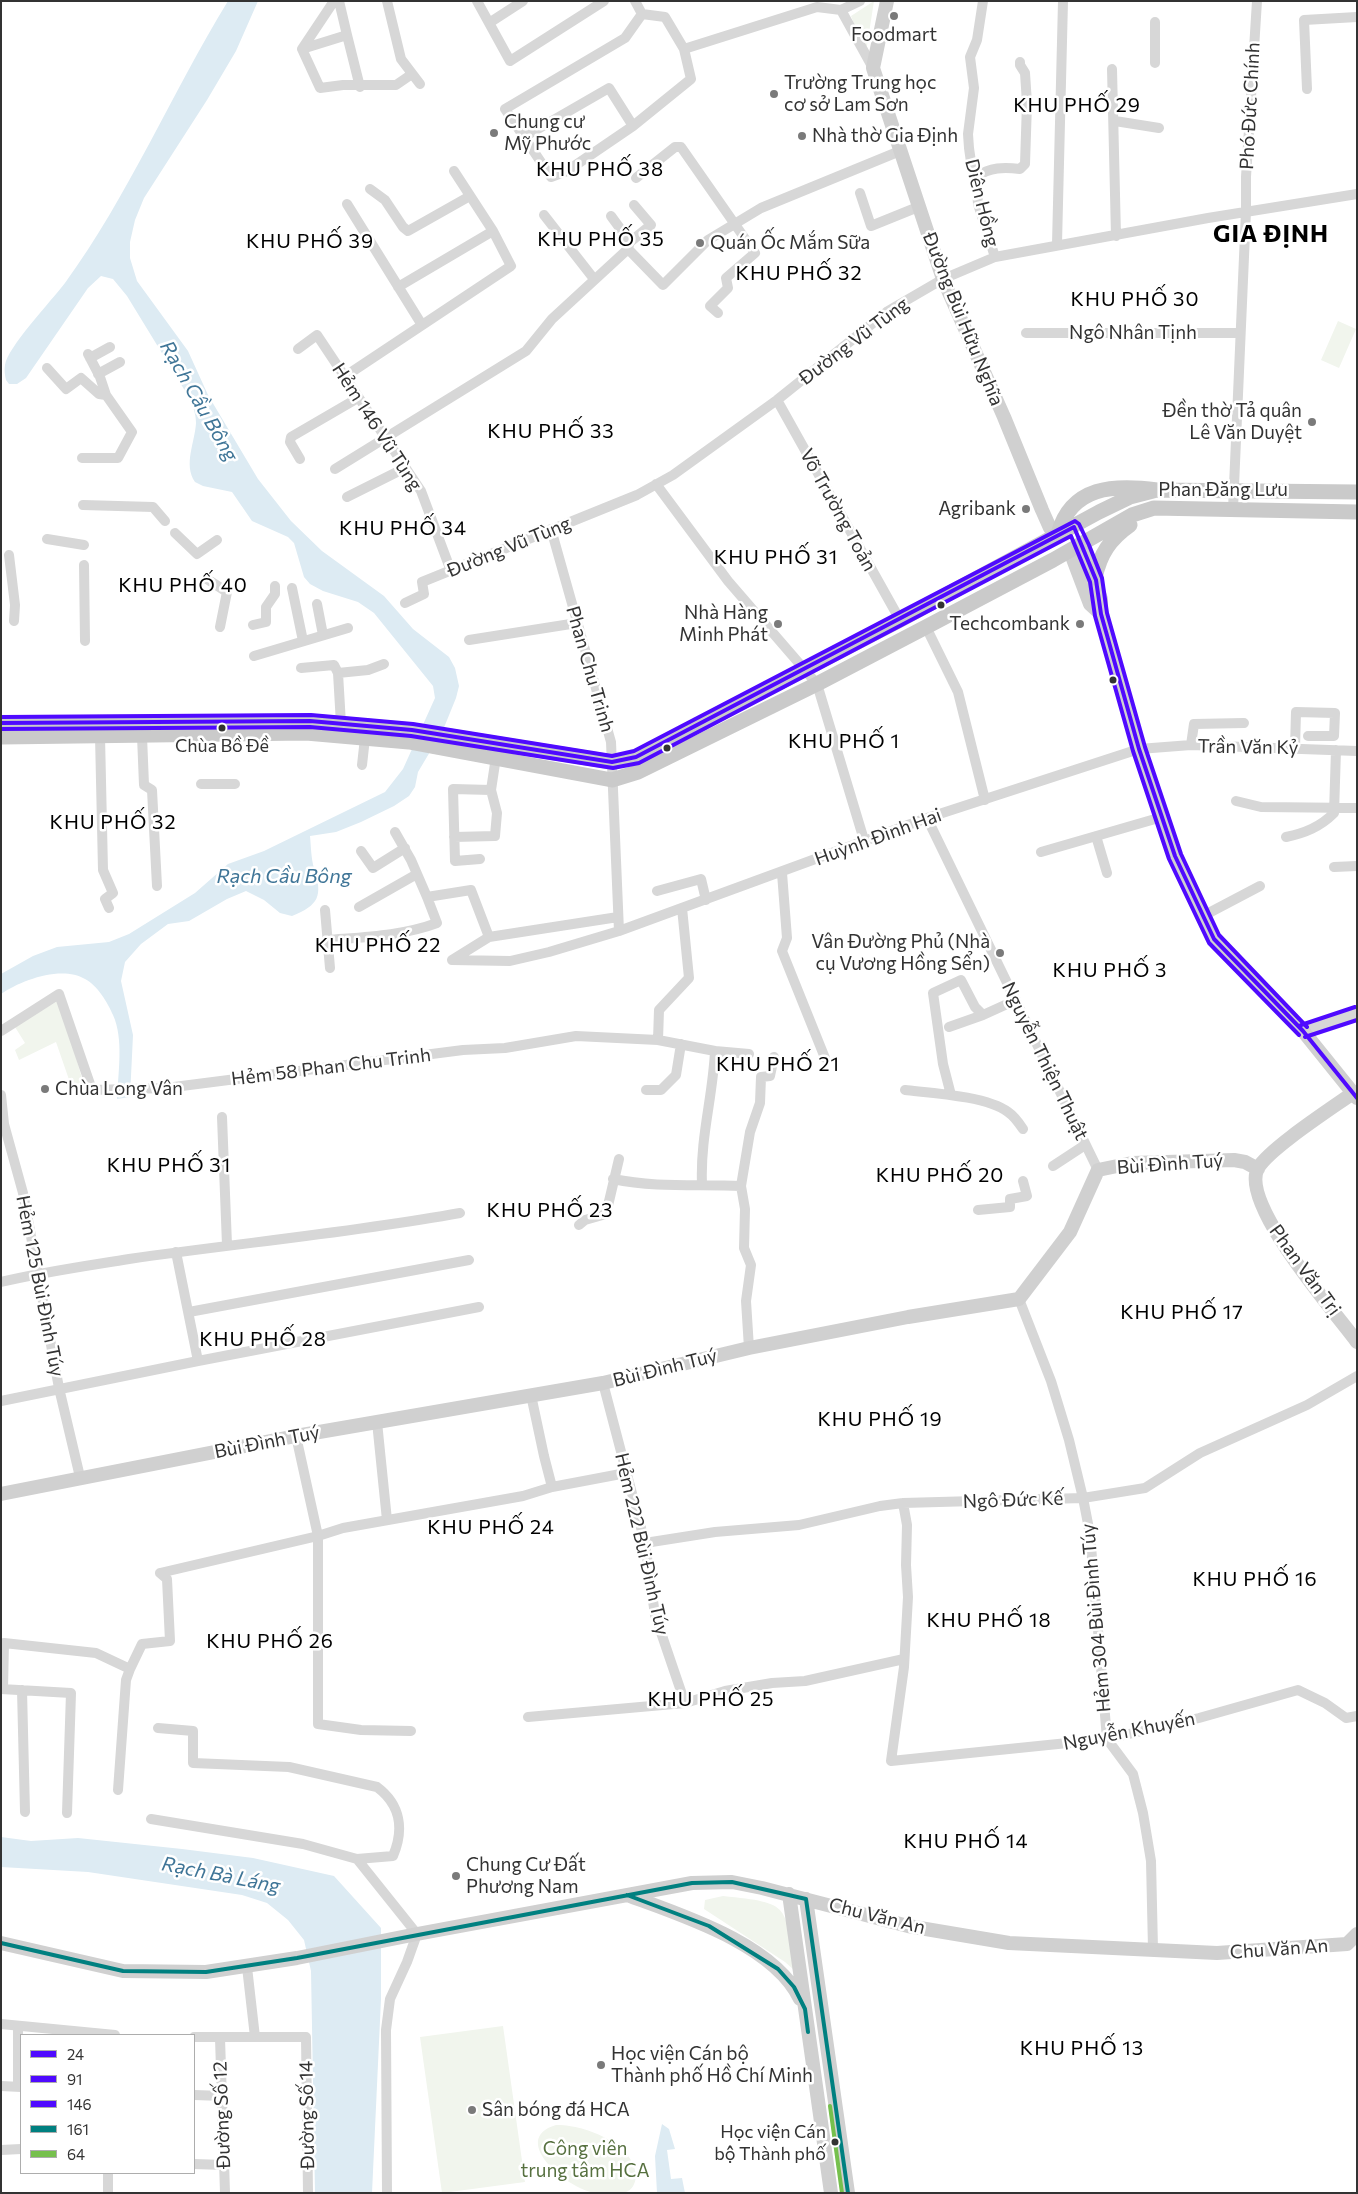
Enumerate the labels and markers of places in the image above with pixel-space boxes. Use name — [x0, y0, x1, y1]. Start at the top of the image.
marker: Foodmart — [888, 10, 900, 22]
place label: Foodmart — [851, 24, 937, 46]
place label: Trường Trung học cơ sở Lam Sơn — [784, 72, 936, 116]
marker: Trường Trung học cơ sở Lam Sơn — [768, 88, 780, 100]
place label: Chung cư Mỹ Phước — [504, 111, 591, 155]
place label: Nhà thờ Gia Định — [812, 125, 958, 147]
marker: Chung cư Mỹ Phước — [488, 127, 500, 139]
marker: Nhà thờ Gia Định — [796, 130, 808, 142]
place label: Quán Ốc Mắm Sữa — [710, 232, 870, 254]
marker: Quán Ốc Mắm Sữa — [694, 237, 706, 249]
place label: Đền thờ Tả quân Lê Văn Duyệt — [1163, 400, 1302, 444]
marker: Đền thờ Tả quân Lê Văn Duyệt — [1306, 416, 1318, 428]
place label: Agribank — [938, 498, 1016, 520]
marker: Agribank — [1020, 503, 1032, 515]
unlabelled marker — [936, 600, 946, 610]
place label: Nhà Hàng Minh Phát — [679, 602, 768, 646]
place label: Techcombank — [949, 613, 1070, 635]
marker: Nhà Hàng Minh Phát — [772, 618, 784, 630]
marker: Techcombank — [1074, 618, 1086, 630]
unlabelled marker — [1108, 675, 1118, 685]
marker: Chùa Bồ Đề — [217, 723, 227, 733]
place label: Chùa Bồ Đề — [175, 735, 269, 757]
unlabelled marker — [662, 743, 672, 753]
place label: Vân Đường Phủ (Nhà cụ Vương Hồng Sển) — [811, 931, 990, 975]
marker: Vân Đường Phủ (Nhà cụ Vương Hồng Sển) — [994, 947, 1006, 959]
place label: Chùa Long Vân — [55, 1078, 183, 1100]
marker: Chùa Long Vân — [39, 1083, 51, 1095]
place label: Chung Cư Đất Phương Nam — [466, 1854, 586, 1898]
marker: Chung Cư Đất Phương Nam — [450, 1870, 462, 1882]
place label: Học viện Cán bộ Thành phố Hồ Chí Minh — [611, 2043, 813, 2087]
marker: Học viện Cán bộ Thành phố Hồ Chí Minh — [595, 2059, 607, 2071]
place label: Sân bóng đá HCA — [482, 2099, 630, 2121]
marker: Sân bóng đá HCA — [466, 2104, 478, 2116]
place label: Học viện Cán bộ Thành phố — [714, 2121, 826, 2164]
marker: Học viện Cán bộ Thành phố — [830, 2137, 840, 2147]

